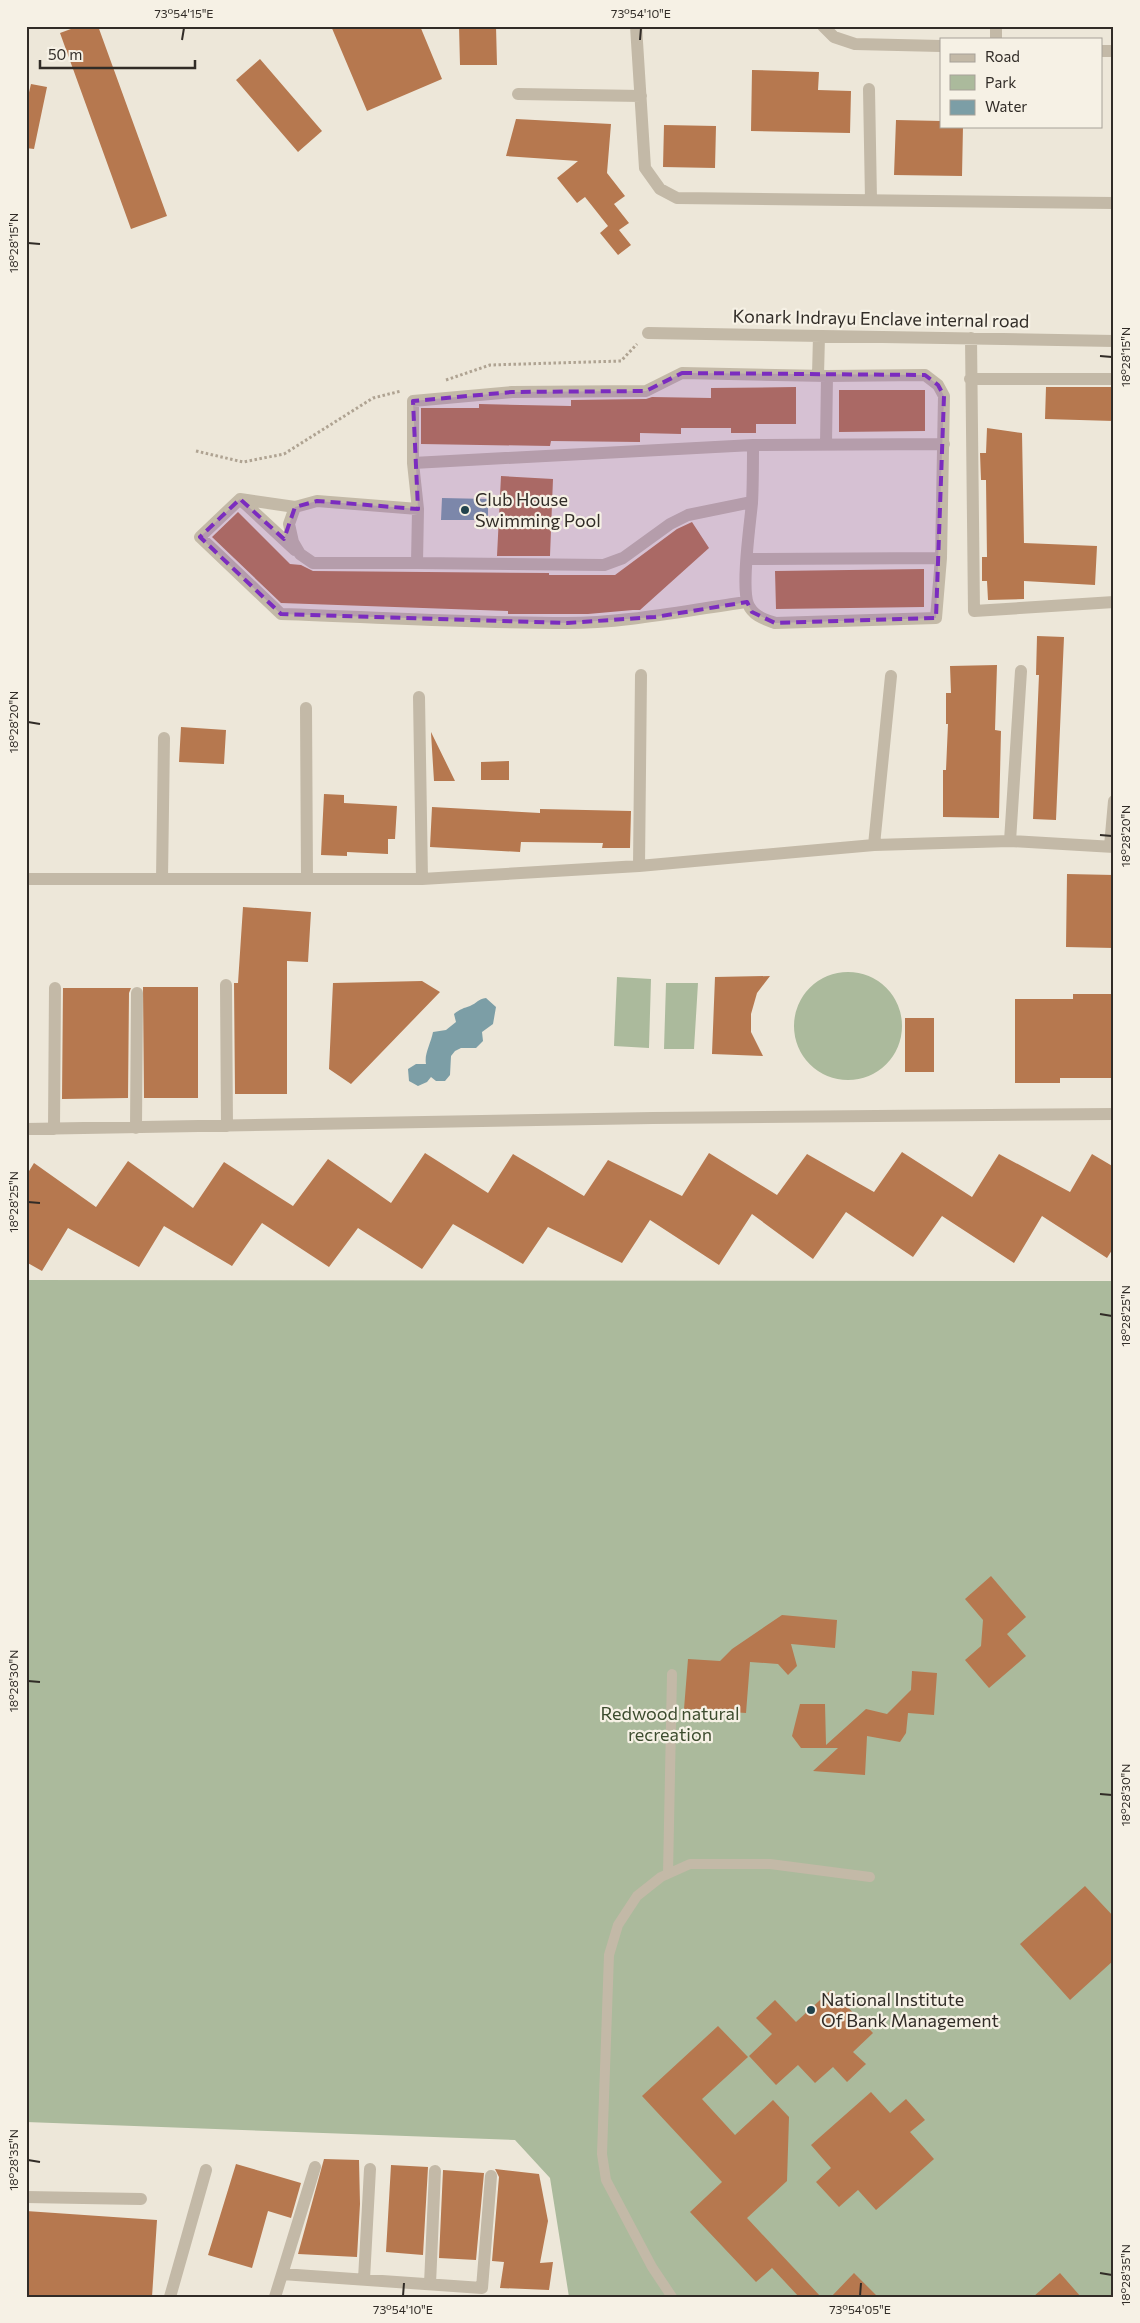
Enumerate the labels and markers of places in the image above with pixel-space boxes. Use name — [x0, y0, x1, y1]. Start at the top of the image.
place label: Club House Swimming Pool — [475, 488, 601, 531]
marker: Club House Swimming Pool — [459, 504, 471, 516]
place label: National Institute Of Bank Management — [821, 1988, 999, 2031]
marker: National Institute Of Bank Management — [805, 2004, 817, 2016]

